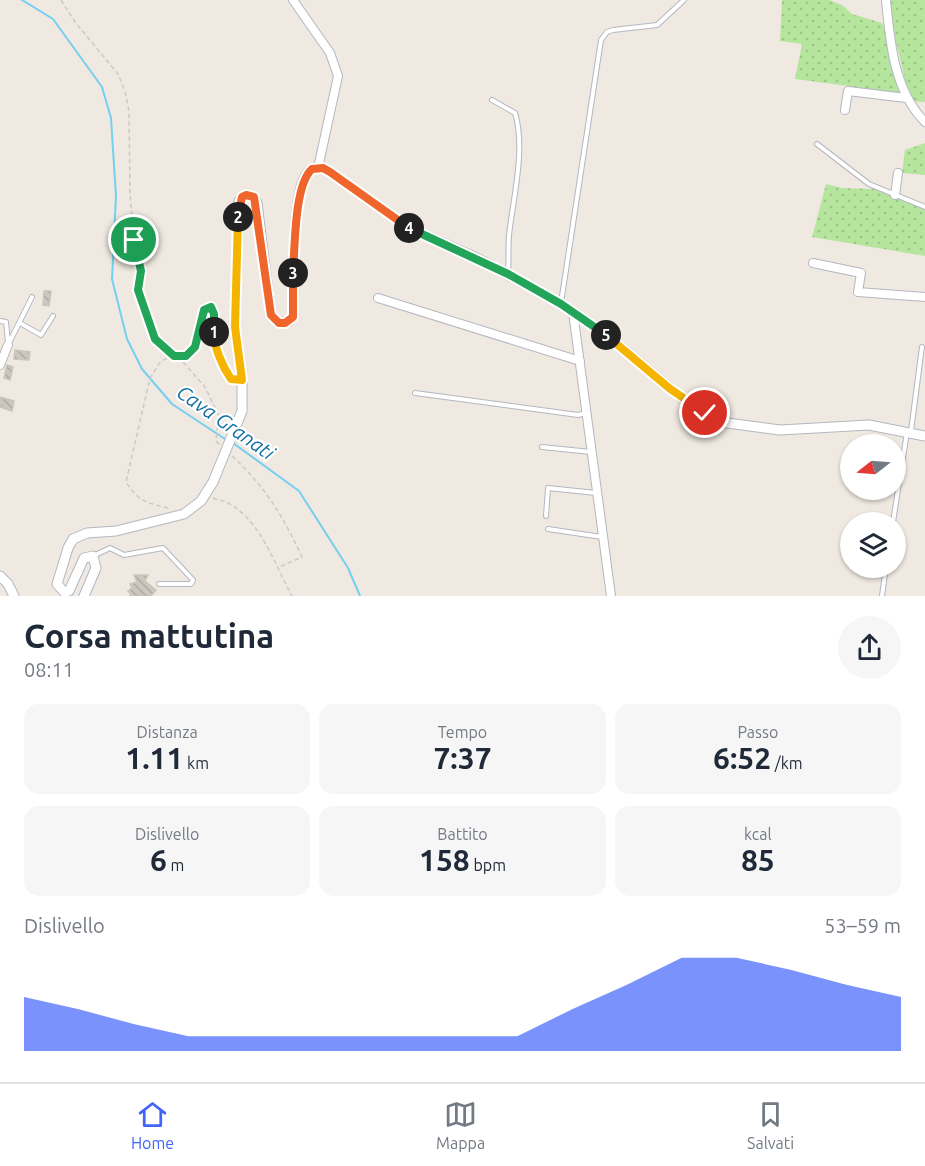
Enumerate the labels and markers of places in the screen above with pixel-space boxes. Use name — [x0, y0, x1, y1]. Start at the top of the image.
pin: 2 — [223, 202, 253, 232]
pin: 4 — [394, 213, 424, 243]
pin — [108, 214, 159, 265]
pin: 3 — [278, 258, 308, 288]
pin: 1 — [199, 317, 229, 347]
pin: 5 — [591, 320, 621, 350]
pin — [679, 387, 730, 438]

